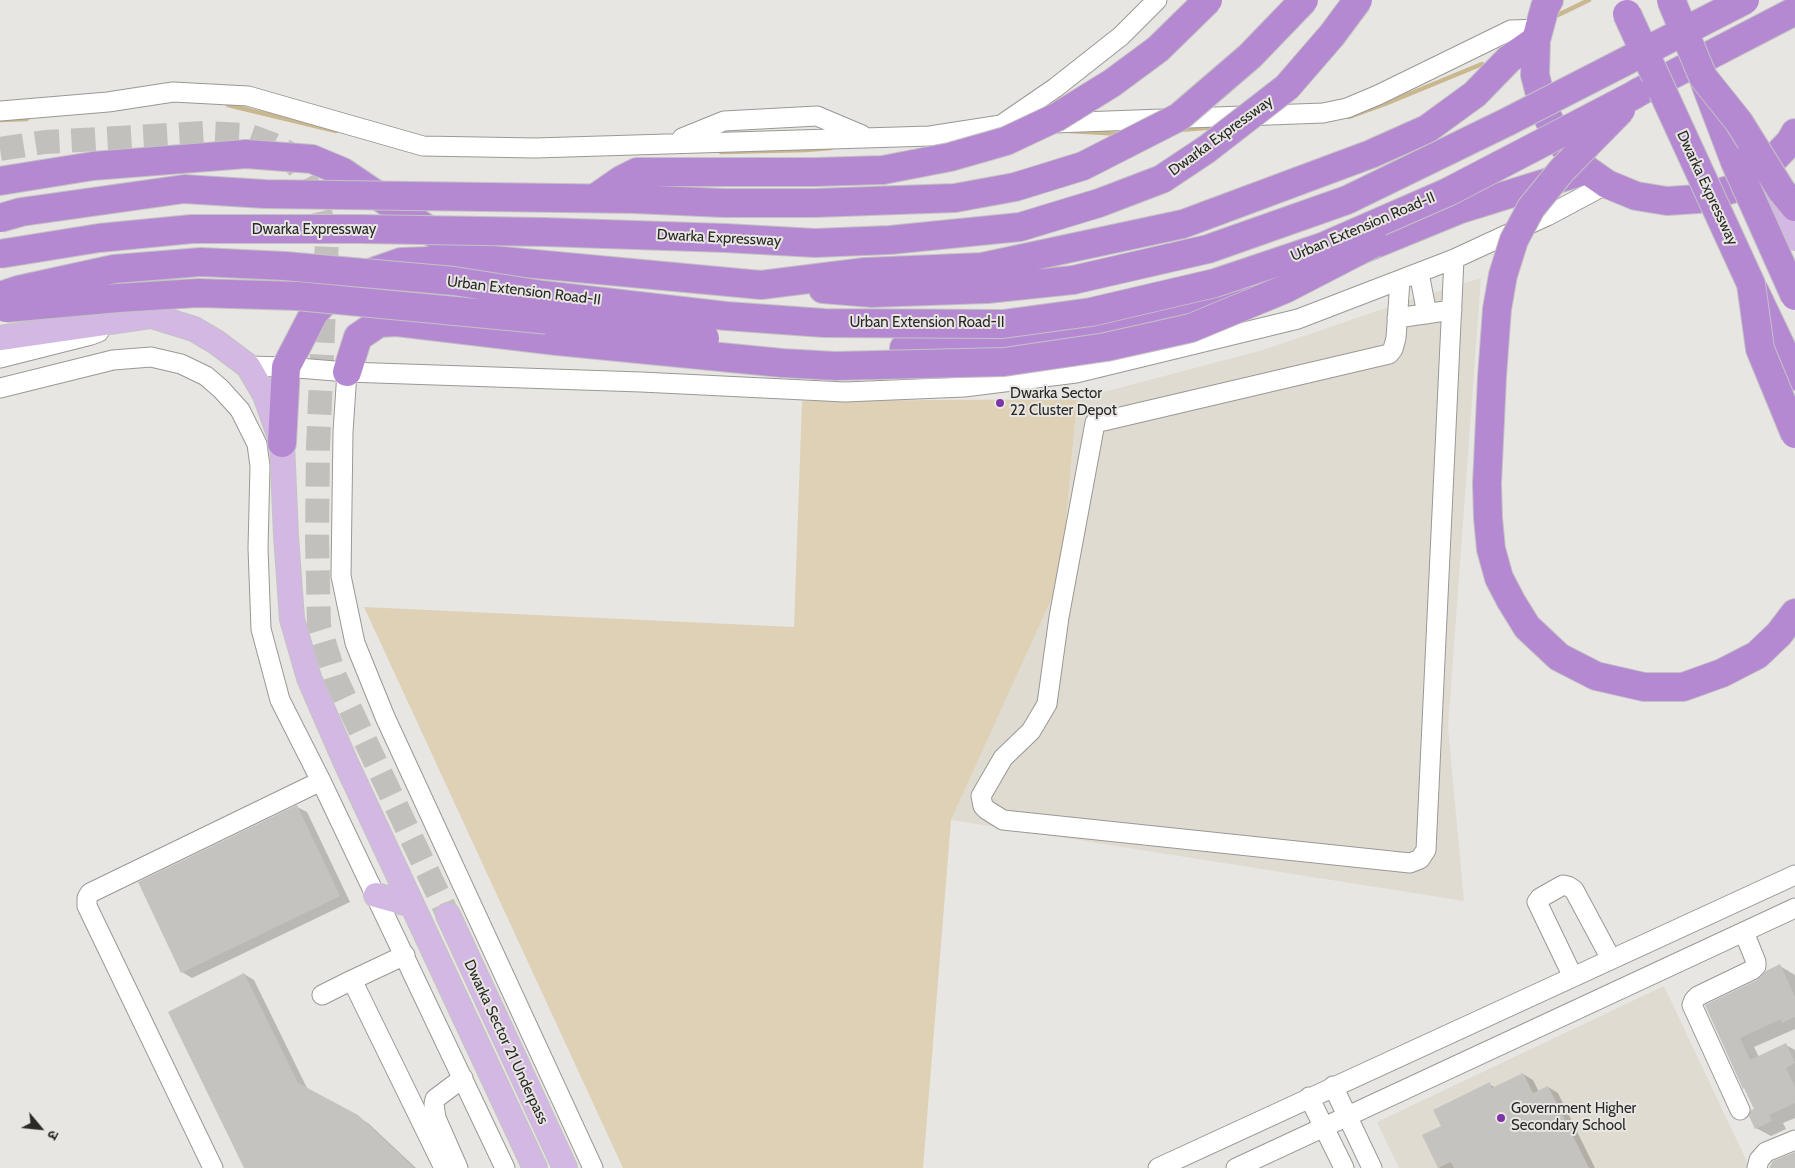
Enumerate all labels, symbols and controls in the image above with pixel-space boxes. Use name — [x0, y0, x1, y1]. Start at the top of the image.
street label: Dwarka Expressway — [1165, 92, 1277, 180]
street label: Dwarka Expressway — [1673, 128, 1741, 248]
street label: Urban Extension Road-II — [1288, 188, 1438, 266]
street label: Dwarka Expressway — [252, 221, 376, 239]
street label: Dwarka Expressway — [656, 226, 782, 250]
street label: Urban Extension Road-II — [446, 273, 602, 309]
street label: Urban Extension Road-II — [849, 314, 1005, 332]
place label: Dwarka Sector 22 Cluster Depot — [1010, 385, 1117, 420]
marker: Dwarka Sector 22 Cluster Depot — [994, 397, 1006, 409]
street label: Dwarka Sector 21 Underpass — [460, 957, 552, 1127]
place label: Government Higher Secondary School — [1511, 1100, 1636, 1135]
north arrow — [15, 1103, 65, 1153]
marker: Government Higher Secondary School — [1495, 1112, 1507, 1124]
text: उ — [43, 1127, 63, 1143]

